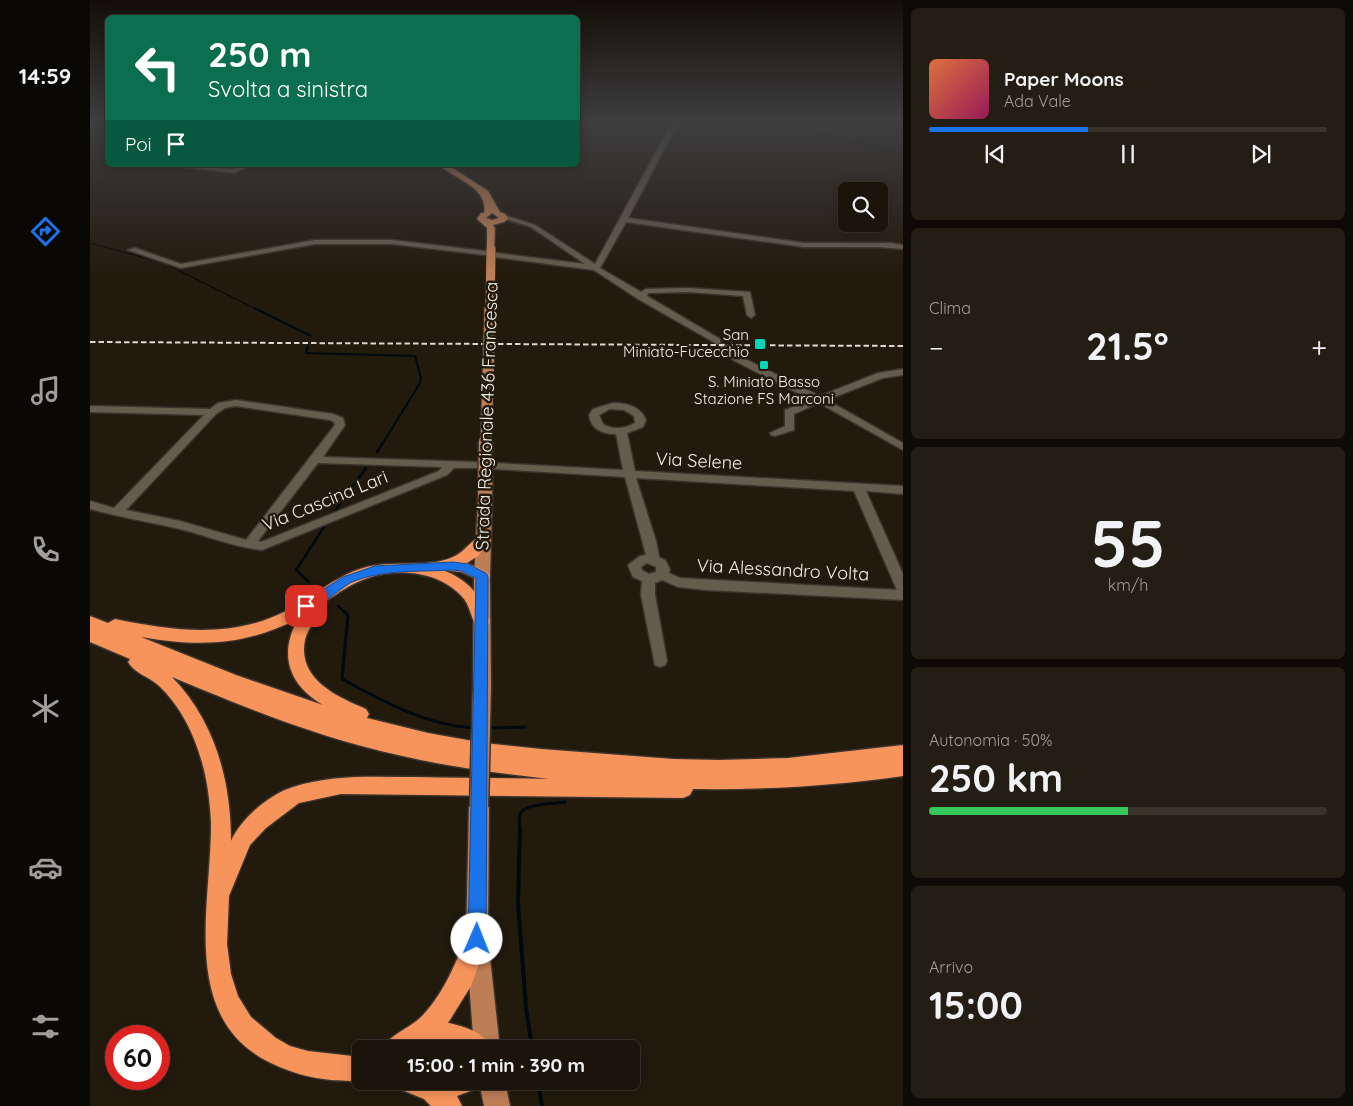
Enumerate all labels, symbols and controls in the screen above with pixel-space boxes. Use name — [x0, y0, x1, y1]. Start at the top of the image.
text: 250 m — [208, 32, 312, 76]
icon: left — [125, 35, 190, 100]
text: 14:59 — [19, 62, 71, 90]
text: Paper Moons — [1004, 67, 1124, 91]
text: Svolta a sinistra — [208, 75, 368, 103]
text: Ada Vale — [1004, 91, 1071, 111]
icon: arrive — [162, 130, 190, 158]
text: Poi — [125, 132, 152, 156]
icon: previous — [981, 140, 1009, 168]
icon: pause — [1114, 140, 1142, 168]
icon: next — [1247, 140, 1275, 168]
map controls — [838, 182, 888, 232]
button: search — [838, 182, 888, 232]
icon: directions — [28, 214, 63, 249]
street label: Strada Regionale 436 Francesca — [470, 281, 503, 551]
text: Clima — [929, 298, 971, 318]
text: 21.5° — [1086, 322, 1169, 370]
place label: San Miniato-Fucecchio — [623, 325, 749, 361]
text: − — [929, 330, 944, 365]
text: + — [1311, 330, 1327, 365]
marker: San Miniato-Fucecchio — [753, 337, 767, 351]
marker: S. Miniato Basso Stazione FS Marconi — [758, 359, 770, 371]
place label: S. Miniato Basso Stazione FS Marconi — [694, 372, 834, 408]
icon: music — [28, 373, 63, 408]
street label: Via Selene — [655, 447, 743, 474]
street label: Via Cascina Lari — [259, 465, 391, 536]
text: 55 — [1091, 502, 1165, 583]
icon: phone — [28, 532, 63, 567]
street label: Via Alessandro Volta — [696, 554, 870, 585]
text: km/h — [1108, 575, 1148, 595]
pin — [285, 585, 327, 627]
icon: arrive — [292, 592, 320, 620]
icon: climate — [28, 691, 63, 726]
text: Autonomia · 50% — [929, 730, 1052, 750]
text: 250 km — [929, 754, 1063, 802]
icon: car — [28, 850, 63, 885]
position arrow — [450, 912, 502, 964]
text: Arrivo — [929, 957, 973, 977]
text: 15:00 — [929, 981, 1023, 1029]
icon: filters — [28, 1009, 63, 1044]
speed limit sign: 60 — [105, 1025, 170, 1090]
text: 15:00 · 1 min · 390 m — [407, 1053, 585, 1077]

